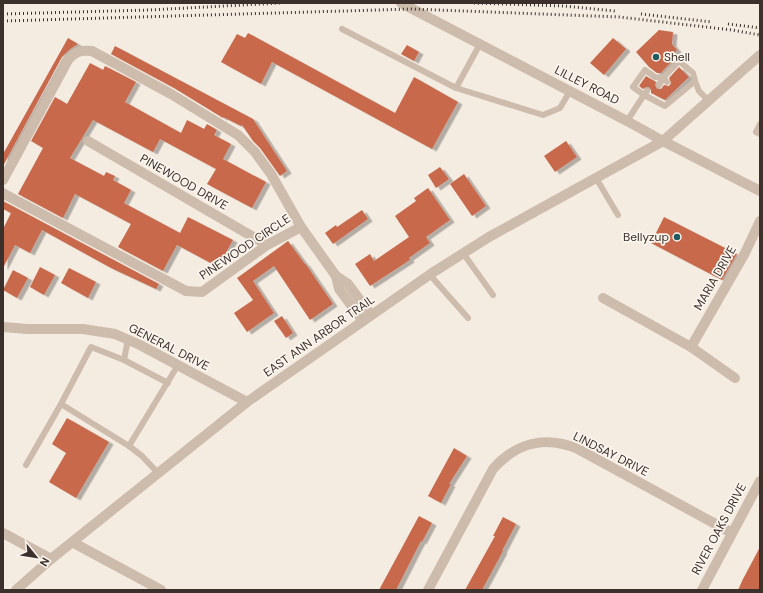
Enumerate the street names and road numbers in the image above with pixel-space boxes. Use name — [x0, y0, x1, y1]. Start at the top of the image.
street label: LILLEY ROAD — [552, 62, 622, 108]
street label: PINEWOOD DRIVE — [137, 150, 231, 214]
street label: PINEWOOD CIRCLE — [196, 210, 294, 283]
street label: MARIA DRIVE — [690, 243, 740, 313]
street label: EAST ANN ARBOR TRAIL — [260, 292, 378, 380]
street label: GENERAL DRIVE — [126, 320, 212, 374]
street label: LINDSAY DRIVE — [570, 428, 652, 480]
street label: RIVER OAKS DRIVE — [688, 480, 750, 578]

